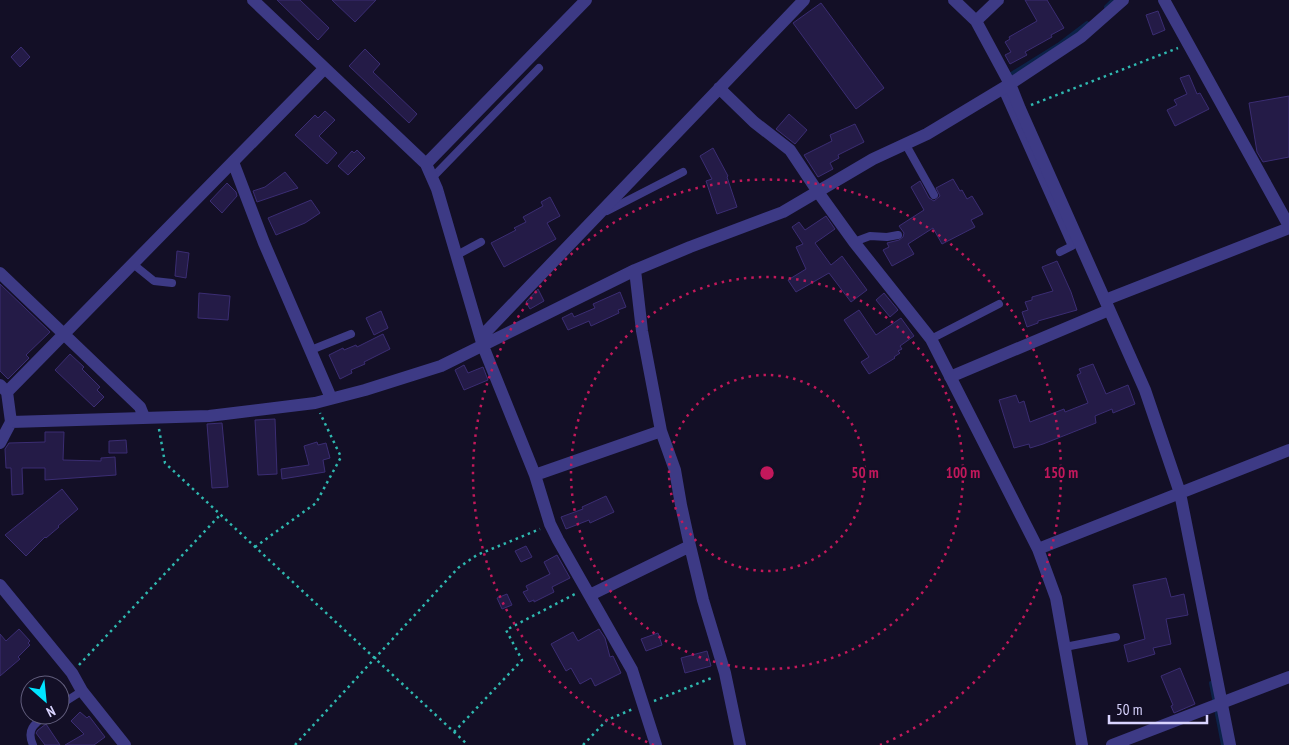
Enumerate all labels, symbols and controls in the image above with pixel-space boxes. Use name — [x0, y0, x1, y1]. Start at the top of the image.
text: 50 m — [851, 463, 879, 482]
text: 100 m — [946, 463, 980, 482]
text: 150 m — [1044, 463, 1078, 482]
centre of rings — [758, 464, 776, 482]
north arrow — [20, 675, 70, 725]
scale bar — [1109, 692, 1206, 724]
text: 50 m — [1116, 700, 1142, 719]
text: N — [43, 702, 58, 721]

